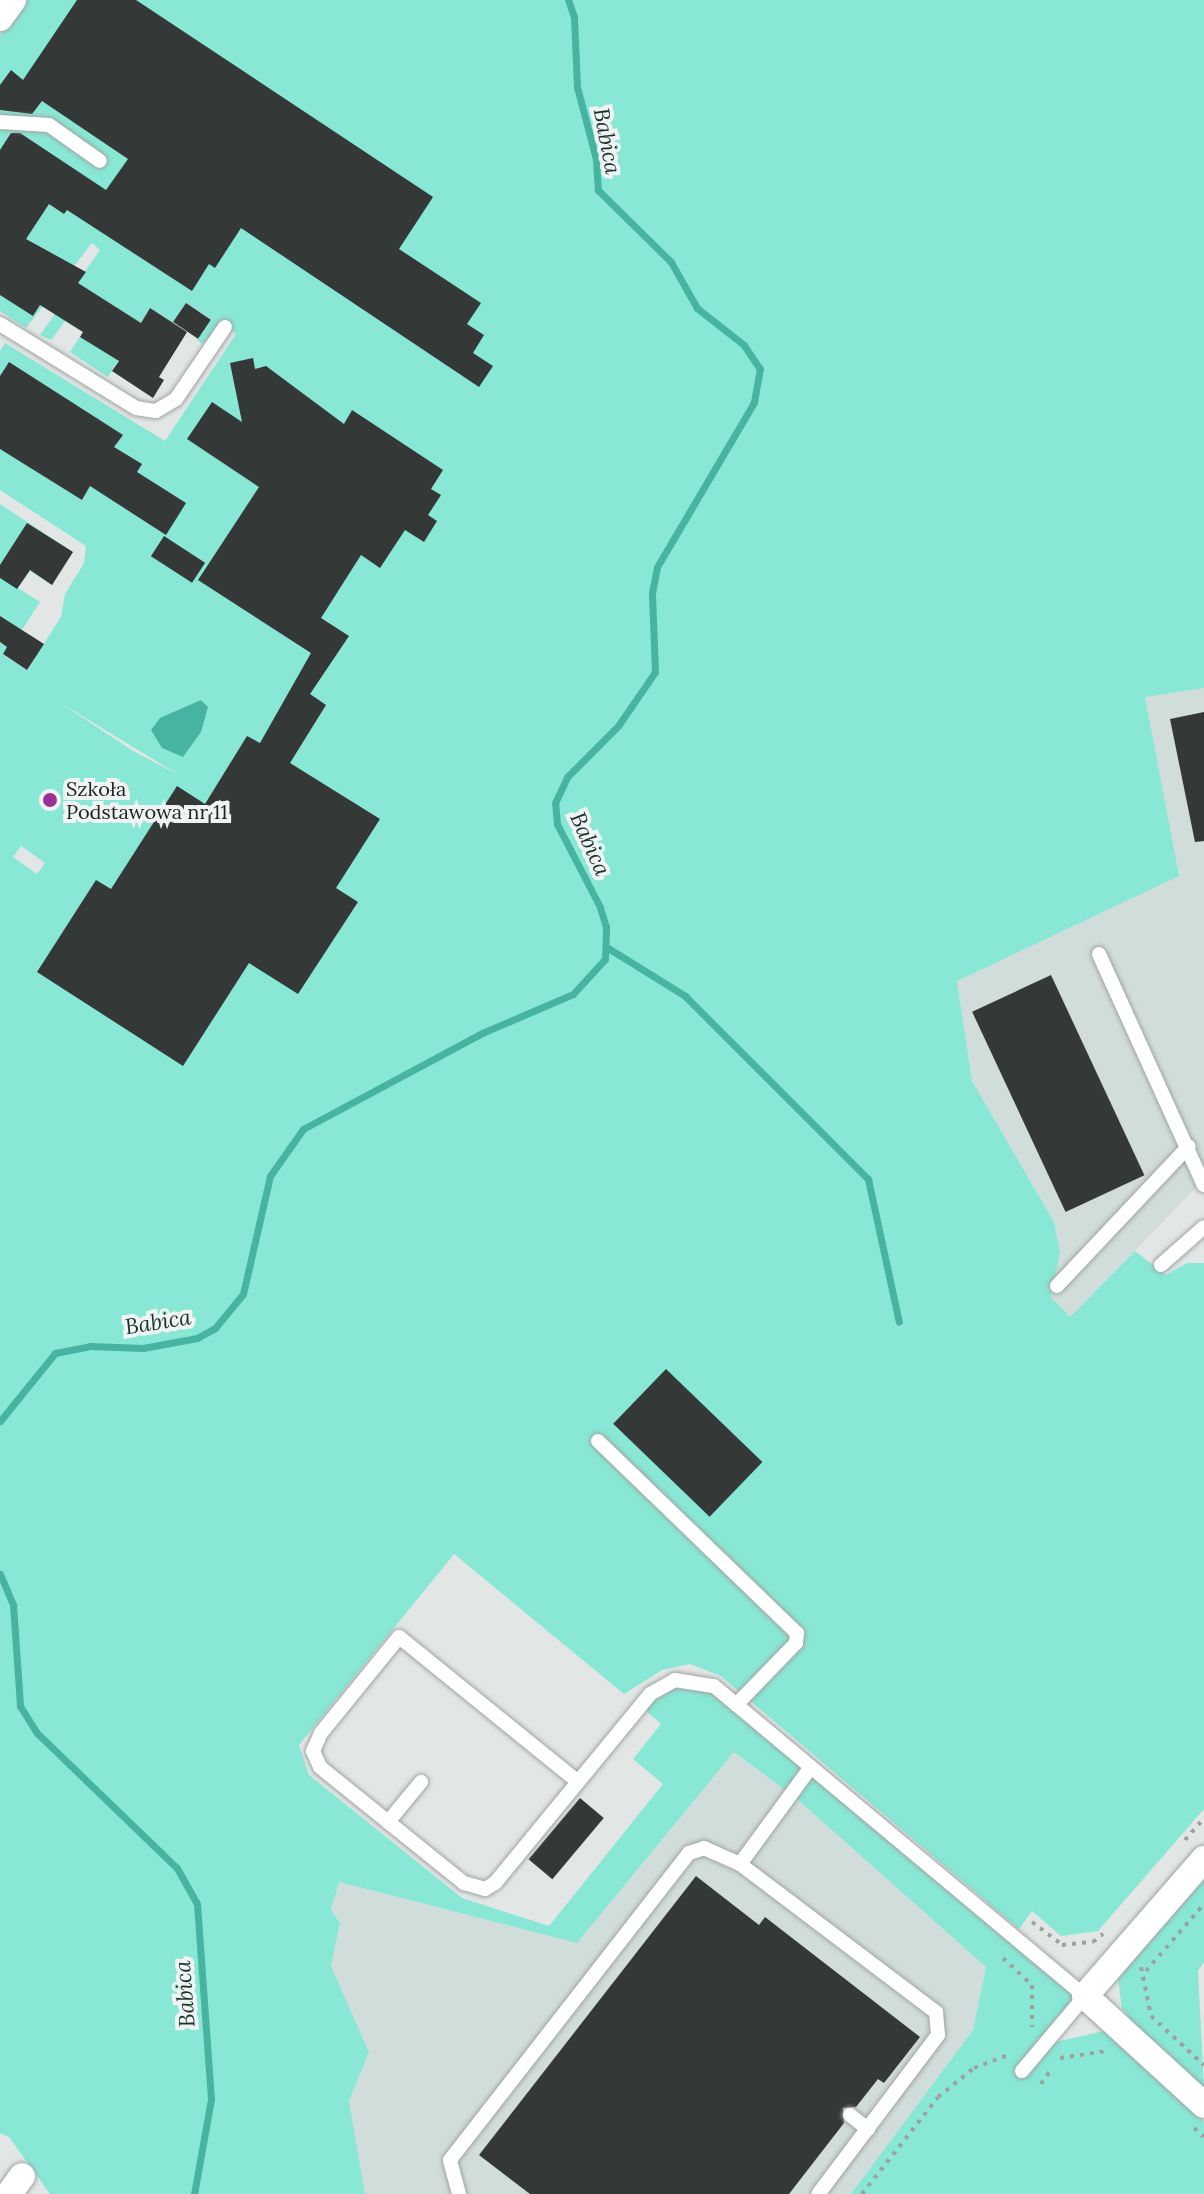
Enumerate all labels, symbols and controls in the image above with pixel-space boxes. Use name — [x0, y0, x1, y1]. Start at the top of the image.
water label: Babica — [588, 106, 626, 176]
place label: Szkoła Podstawowa nr 11 — [66, 776, 228, 823]
marker: Szkoła Podstawowa nr 11 — [41, 791, 59, 809]
water label: Babica — [564, 808, 616, 880]
water label: Babica — [123, 1304, 193, 1340]
water label: Babica — [170, 1960, 200, 2028]

